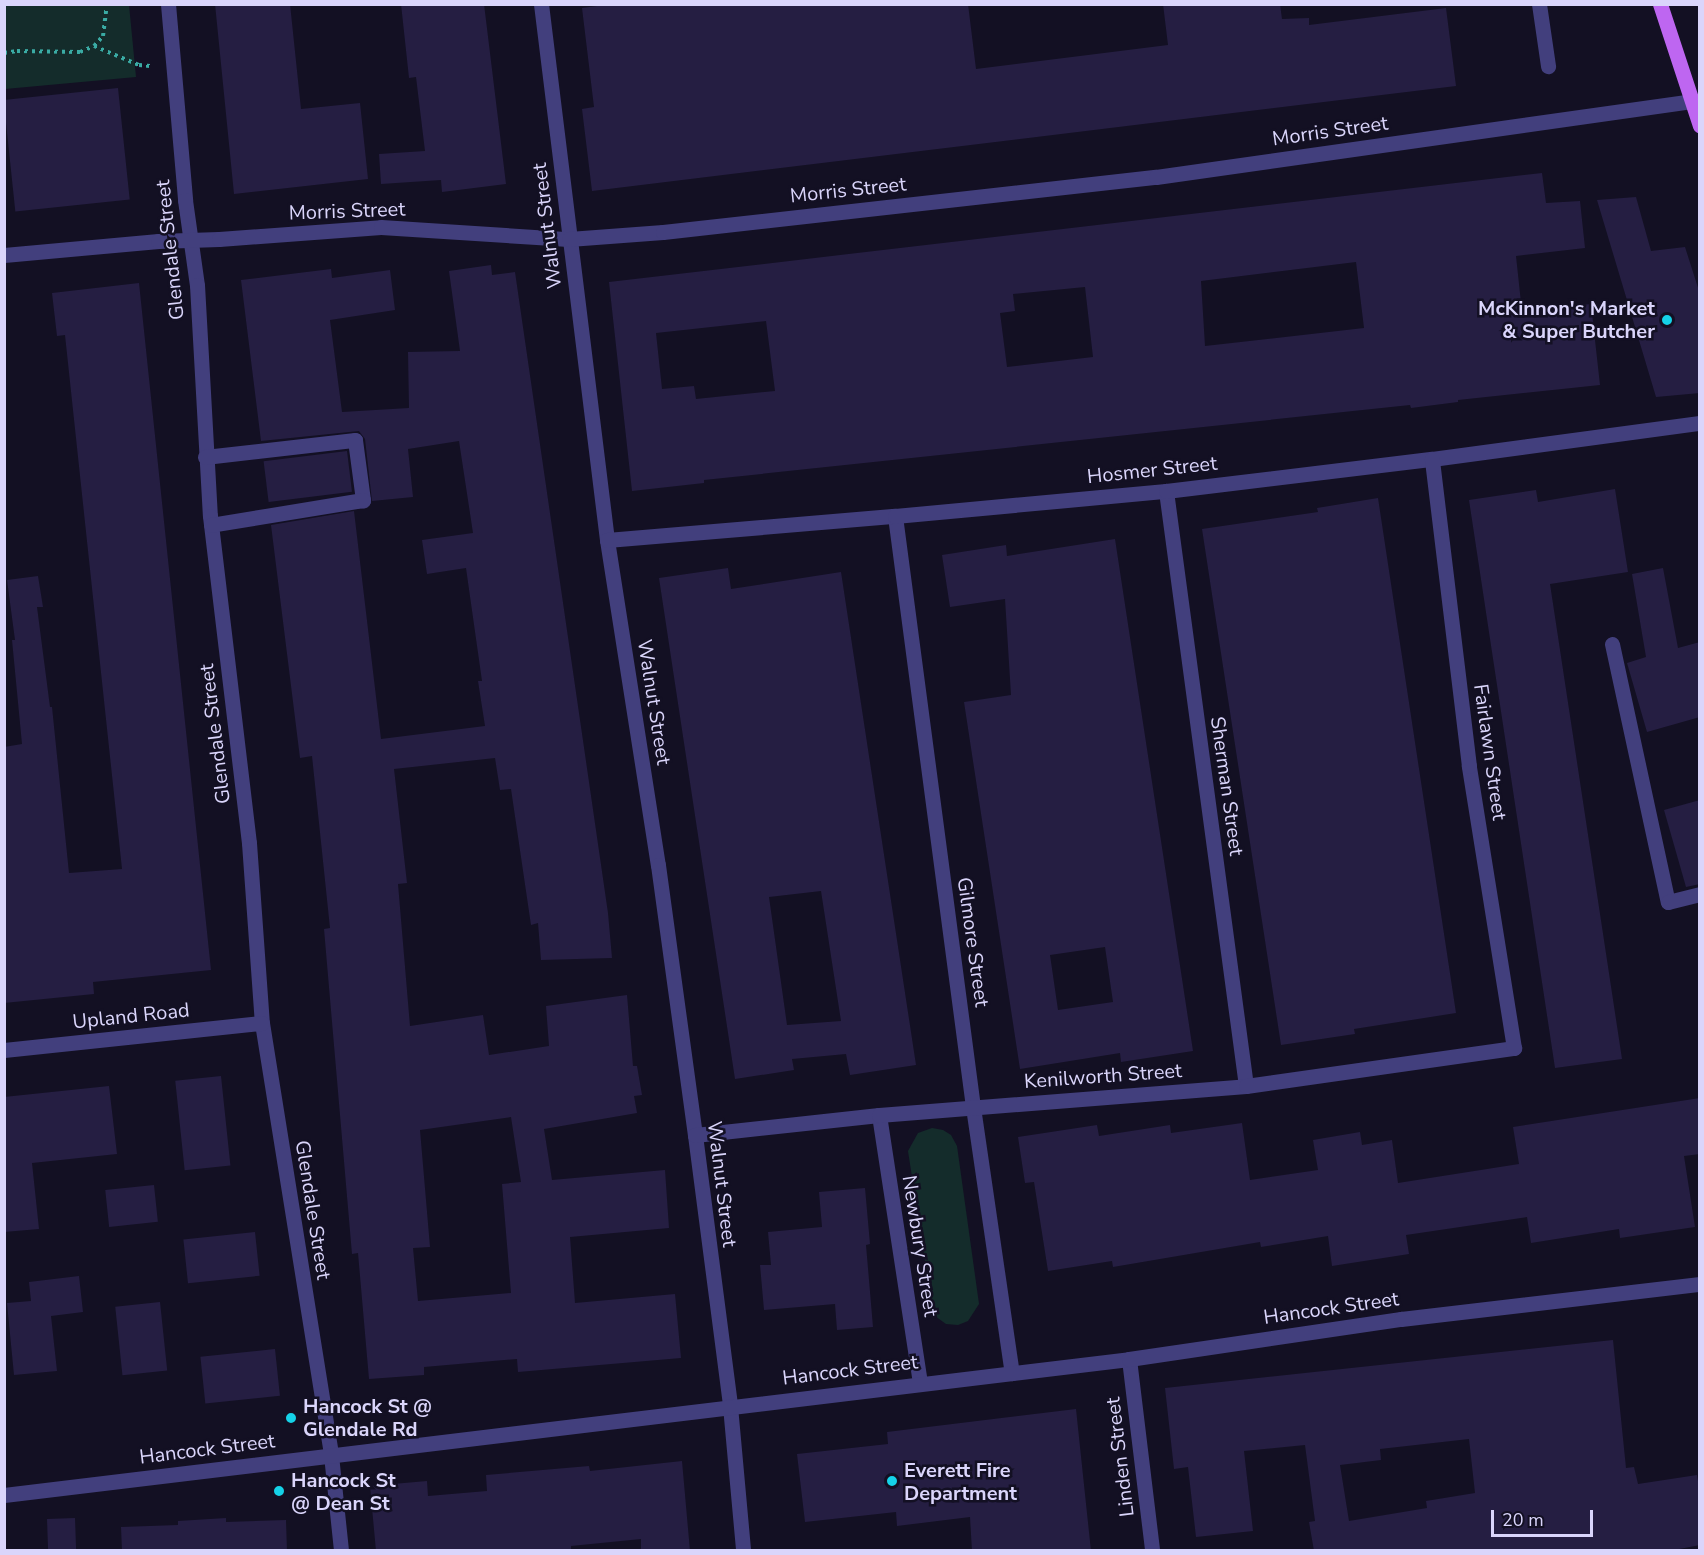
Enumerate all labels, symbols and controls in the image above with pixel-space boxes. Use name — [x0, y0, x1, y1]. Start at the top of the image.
street label: Morris Street — [1271, 111, 1389, 151]
street label: Walnut Street — [527, 162, 567, 290]
street label: Morris Street — [789, 172, 907, 208]
street label: Glendale Street — [151, 179, 189, 321]
street label: Morris Street — [288, 197, 406, 225]
place label: McKinnon's Market & Super Butcher — [1478, 296, 1655, 343]
marker: McKinnon's Market & Super Butcher — [1660, 313, 1674, 327]
street label: Hosmer Street — [1086, 451, 1218, 489]
street label: Walnut Street — [632, 638, 676, 766]
street label: Glendale Street — [195, 663, 235, 805]
street label: Fairlawn Street — [1469, 682, 1511, 822]
street label: Sherman Street — [1205, 715, 1249, 857]
street label: Gilmore Street — [952, 876, 994, 1008]
street label: Upland Road — [71, 998, 191, 1034]
street label: Kenilworth Street — [1023, 1059, 1183, 1093]
street label: Walnut Street — [702, 1120, 742, 1248]
street label: Glendale Street — [290, 1139, 336, 1281]
street label: Newbury Street — [897, 1174, 943, 1318]
street label: Hancock Street — [1262, 1287, 1400, 1329]
street label: Hancock Street — [781, 1350, 919, 1390]
place label: Hancock St @ Glendale Rd — [303, 1394, 432, 1441]
street label: Linden Street — [1101, 1396, 1139, 1518]
marker: Hancock St @ Glendale Rd — [284, 1411, 298, 1425]
street label: Hancock Street — [138, 1429, 276, 1469]
place label: Everett Fire Department — [904, 1458, 1017, 1505]
place label: Hancock St @ Dean St — [291, 1468, 396, 1515]
marker: Everett Fire Department — [885, 1474, 899, 1488]
marker: Hancock St @ Dean St — [272, 1484, 286, 1498]
scale bar — [1494, 1498, 1596, 1536]
text: 20 m — [1502, 1508, 1544, 1532]

